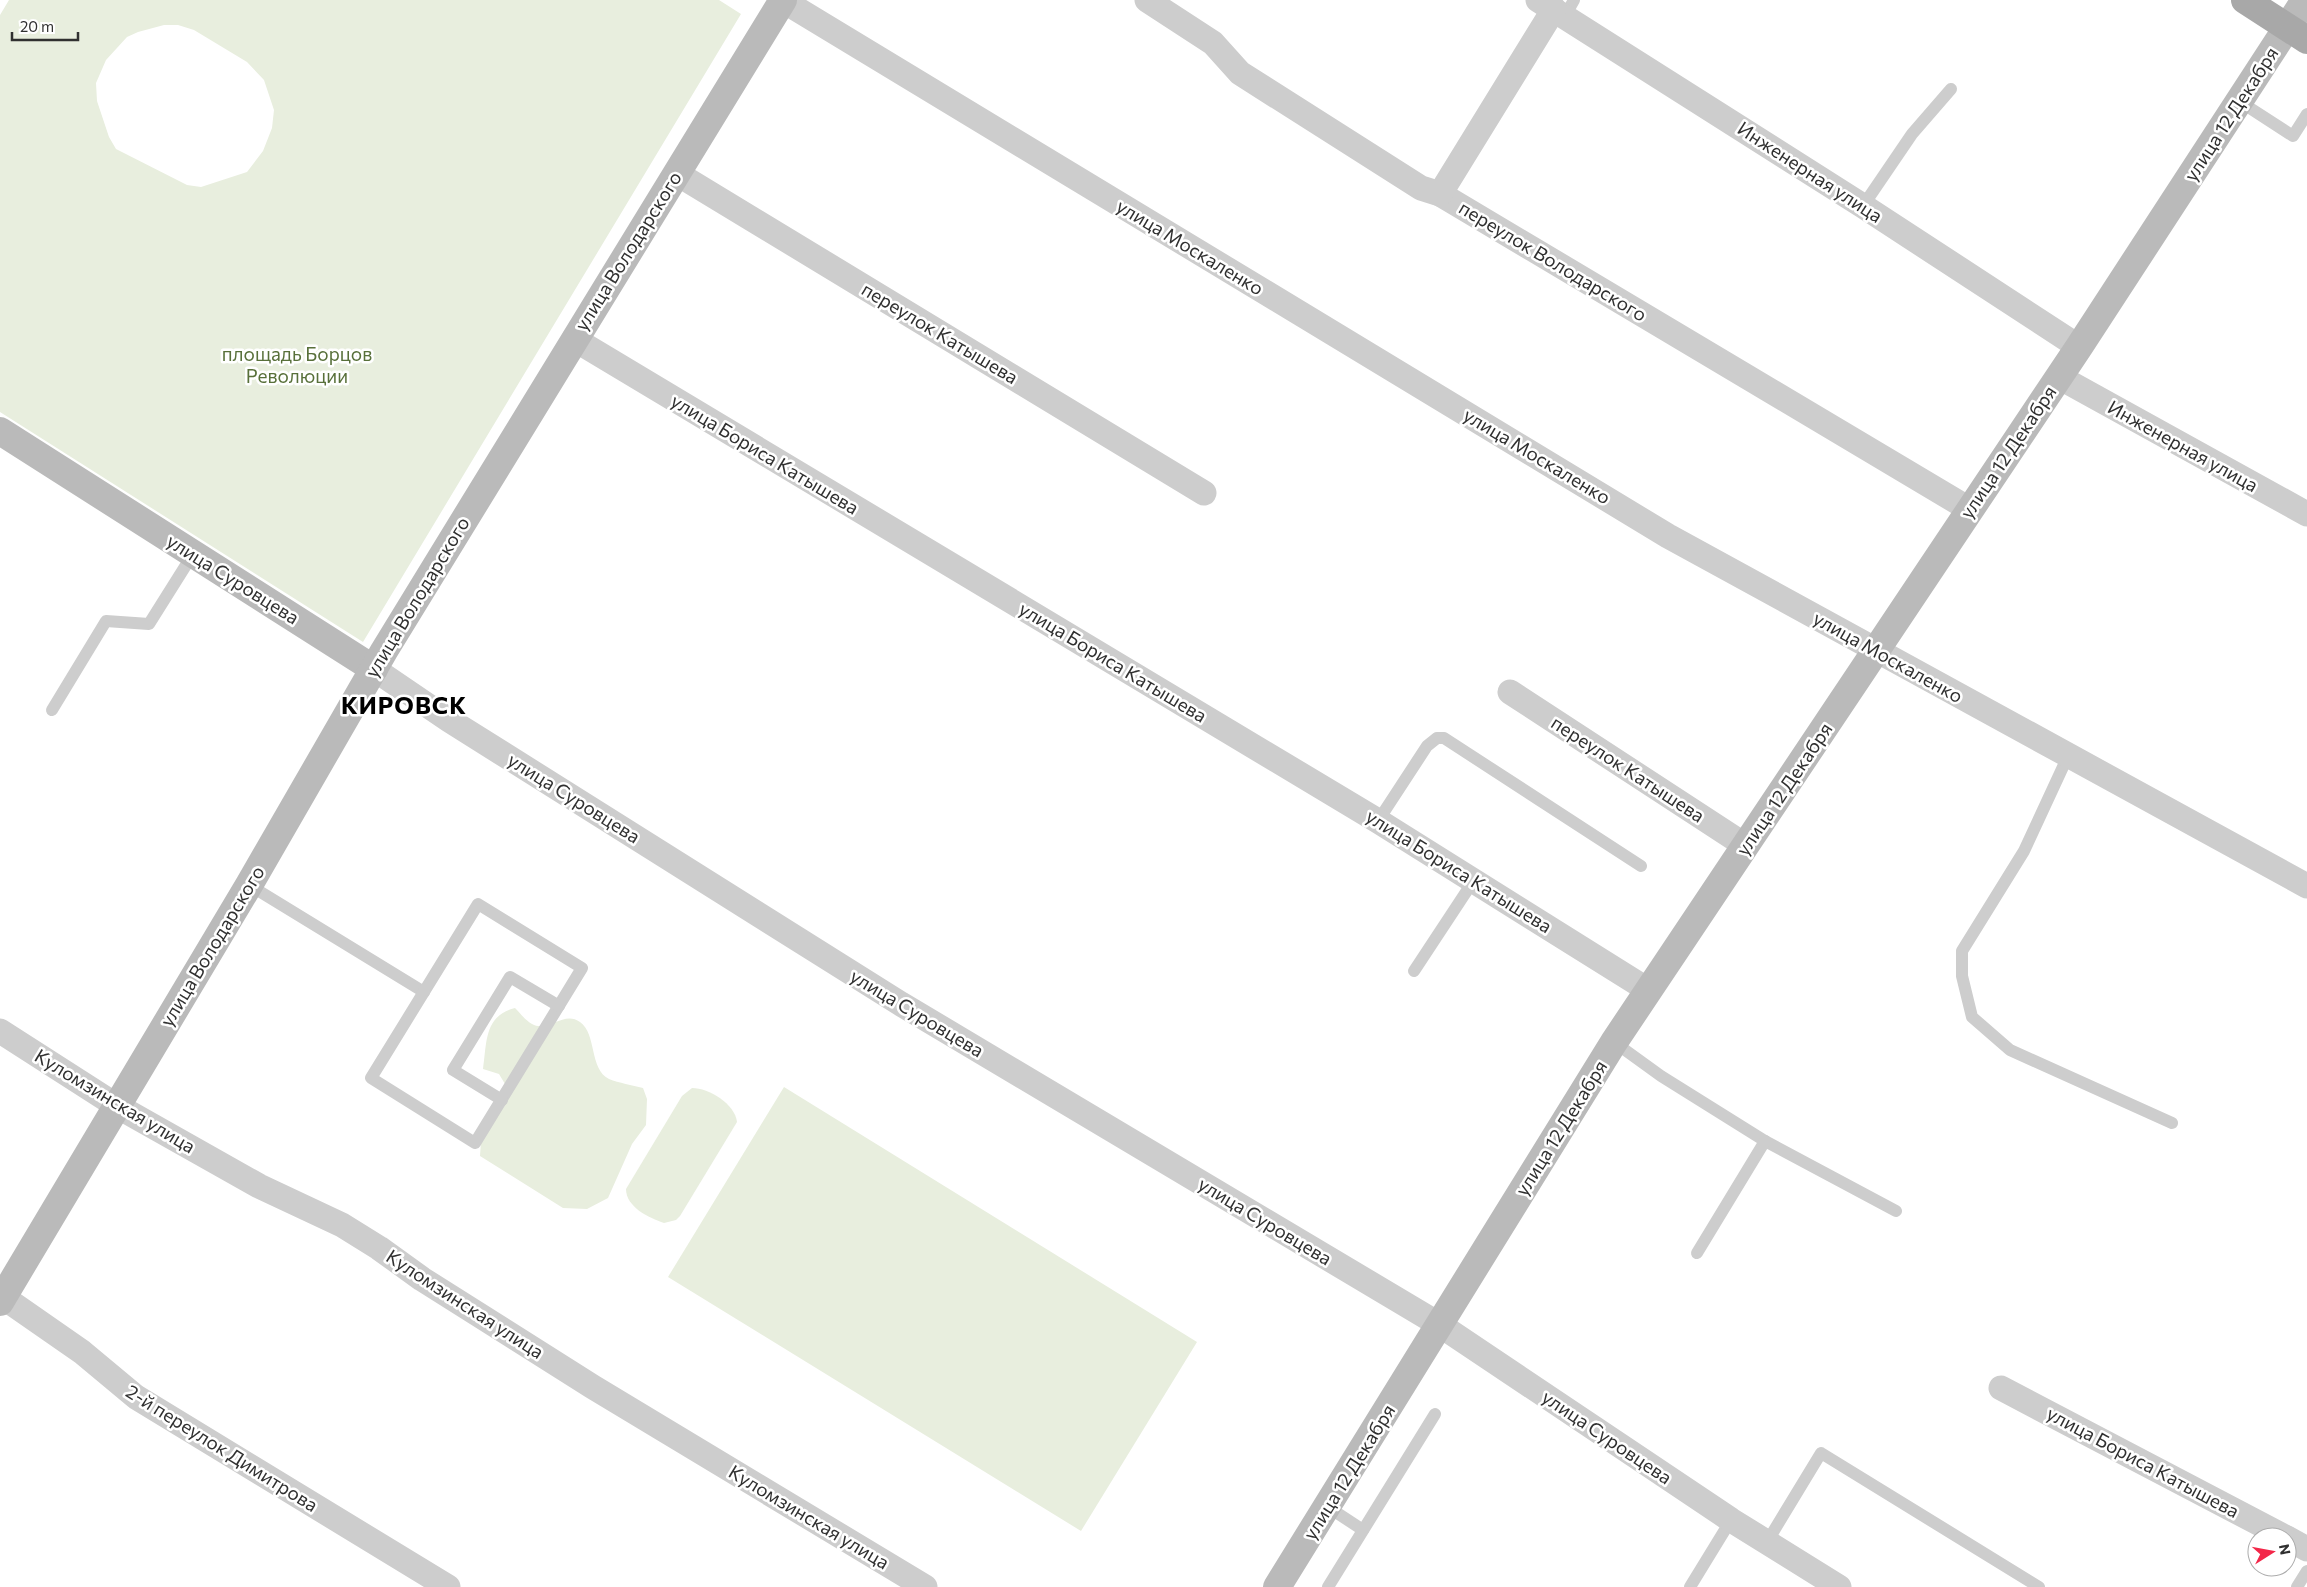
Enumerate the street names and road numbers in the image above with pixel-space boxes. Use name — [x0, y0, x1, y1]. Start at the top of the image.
street label: улица 12 Декабря — [2179, 42, 2283, 185]
street label: Инженерная улица — [1734, 116, 1887, 227]
street label: улица Володарского — [569, 167, 686, 335]
street label: улица Москаленко — [1113, 194, 1268, 300]
street label: переулок Володарского — [1455, 195, 1651, 326]
street label: переулок Катышева — [858, 277, 1023, 388]
street label: улица 12 Декабря — [1955, 381, 2061, 523]
street label: улица Бориса Катышева — [667, 388, 863, 519]
street label: Инженерная улица — [2104, 395, 2262, 496]
street label: улица Москаленко — [1460, 403, 1615, 509]
street label: улица Володарского — [359, 512, 474, 681]
street label: улица Суровцева — [163, 529, 304, 629]
street label: улица Бориса Катышева — [1015, 596, 1211, 727]
street label: улица Москаленко — [1809, 606, 1967, 707]
street label: переулок Катышева — [1547, 710, 1709, 827]
street label: улица 12 Декабря — [1731, 718, 1837, 860]
street label: улица Суровцева — [504, 748, 645, 848]
street label: улица Бориса Катышева — [1362, 804, 1556, 937]
street label: улица Володарского — [154, 861, 269, 1030]
street label: улица Суровцева — [846, 964, 988, 1061]
street label: Куломзинская улица — [31, 1044, 200, 1158]
street label: улица 12 Декабря — [1510, 1056, 1612, 1200]
street label: улица Суровцева — [1194, 1172, 1336, 1269]
street label: Куломзинская улица — [382, 1244, 548, 1363]
street label: 2-й переулок Димитрова — [122, 1379, 322, 1516]
street label: улица Суровцева — [1538, 1385, 1677, 1489]
street label: улица 12 Декабря — [1298, 1400, 1400, 1544]
street label: улица Бориса Катышева — [2043, 1401, 2243, 1522]
street label: Куломзинская улица — [725, 1460, 894, 1574]

